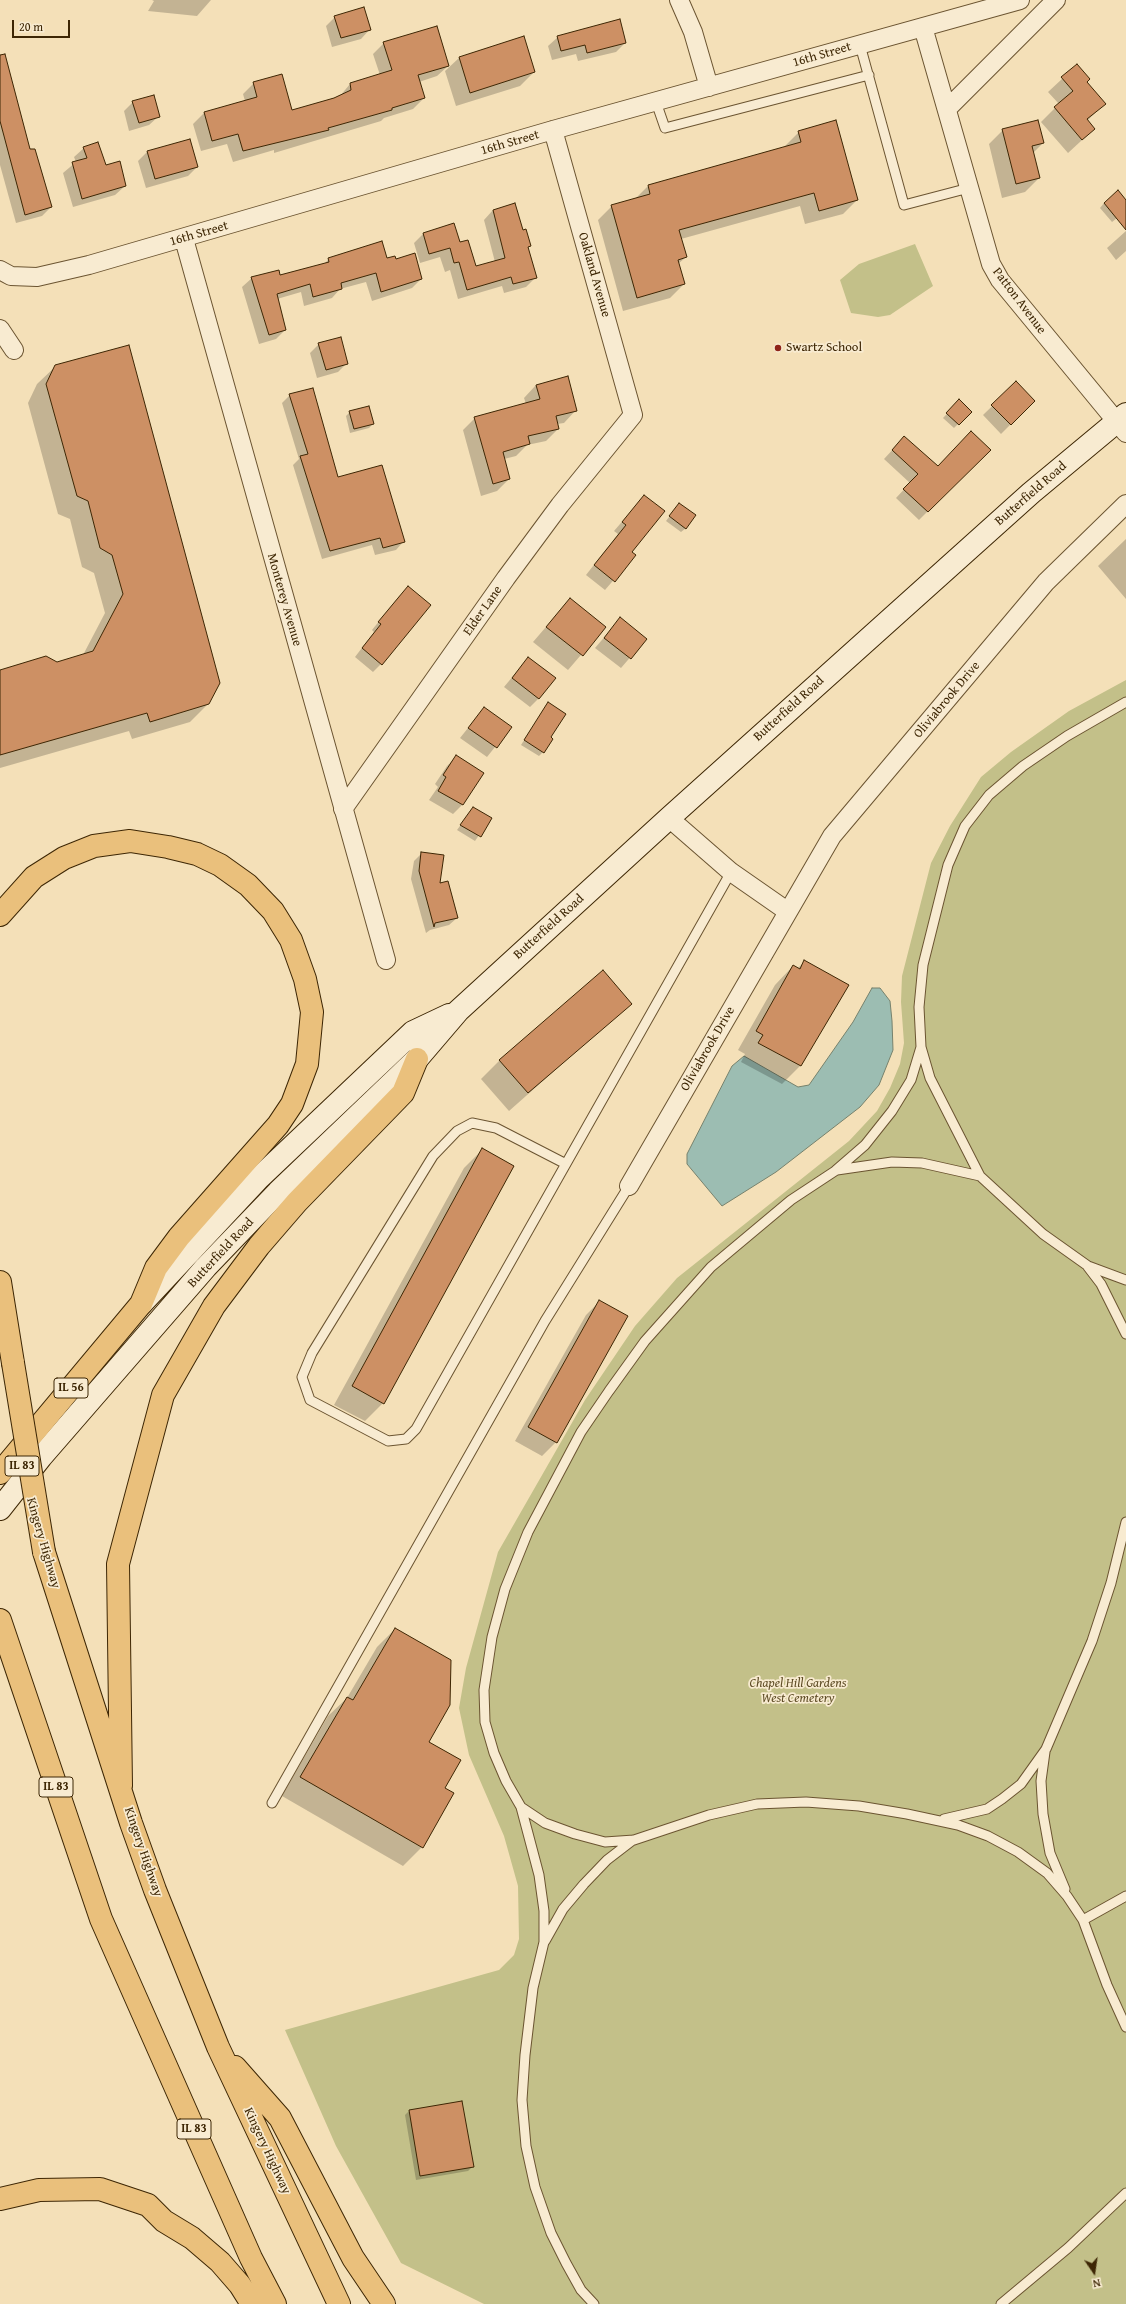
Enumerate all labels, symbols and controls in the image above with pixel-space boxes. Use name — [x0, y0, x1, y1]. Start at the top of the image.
scale bar — [14, 12, 72, 38]
text: 20 m — [19, 18, 43, 35]
street label: 16th Street — [791, 39, 853, 71]
street label: 16th Street — [479, 127, 541, 159]
street label: 16th Street — [168, 218, 230, 250]
street label: Oakland Avenue — [574, 231, 614, 319]
street label: Patton Avenue — [989, 265, 1049, 337]
place label: Swartz School — [786, 340, 862, 356]
marker: Swartz School — [773, 343, 783, 353]
street label: Butterfield Road — [992, 459, 1070, 529]
street label: Monterey Avenue — [263, 552, 305, 648]
street label: Elder Lane — [460, 583, 506, 639]
street label: Oliviabrook Drive — [910, 659, 984, 741]
street label: Butterfield Road — [750, 673, 828, 745]
street label: Butterfield Road — [510, 891, 588, 963]
street label: Oliviabrook Drive — [677, 1004, 739, 1094]
street label: Butterfield Road — [185, 1215, 257, 1291]
road number: IL 56 — [54, 1378, 88, 1398]
road number: IL 83 — [5, 1456, 39, 1476]
street label: Kingery Highway — [23, 1496, 63, 1590]
park label: Chapel Hill Gardens West Cemetery — [750, 1676, 846, 1707]
road number: IL 83 — [39, 1777, 73, 1797]
street label: Kingery Highway — [120, 1805, 166, 1899]
street label: Kingery Highway — [240, 2105, 294, 2197]
road number: IL 83 — [177, 2119, 211, 2139]
north arrow — [1074, 2252, 1114, 2292]
text: N — [1091, 2275, 1102, 2292]

